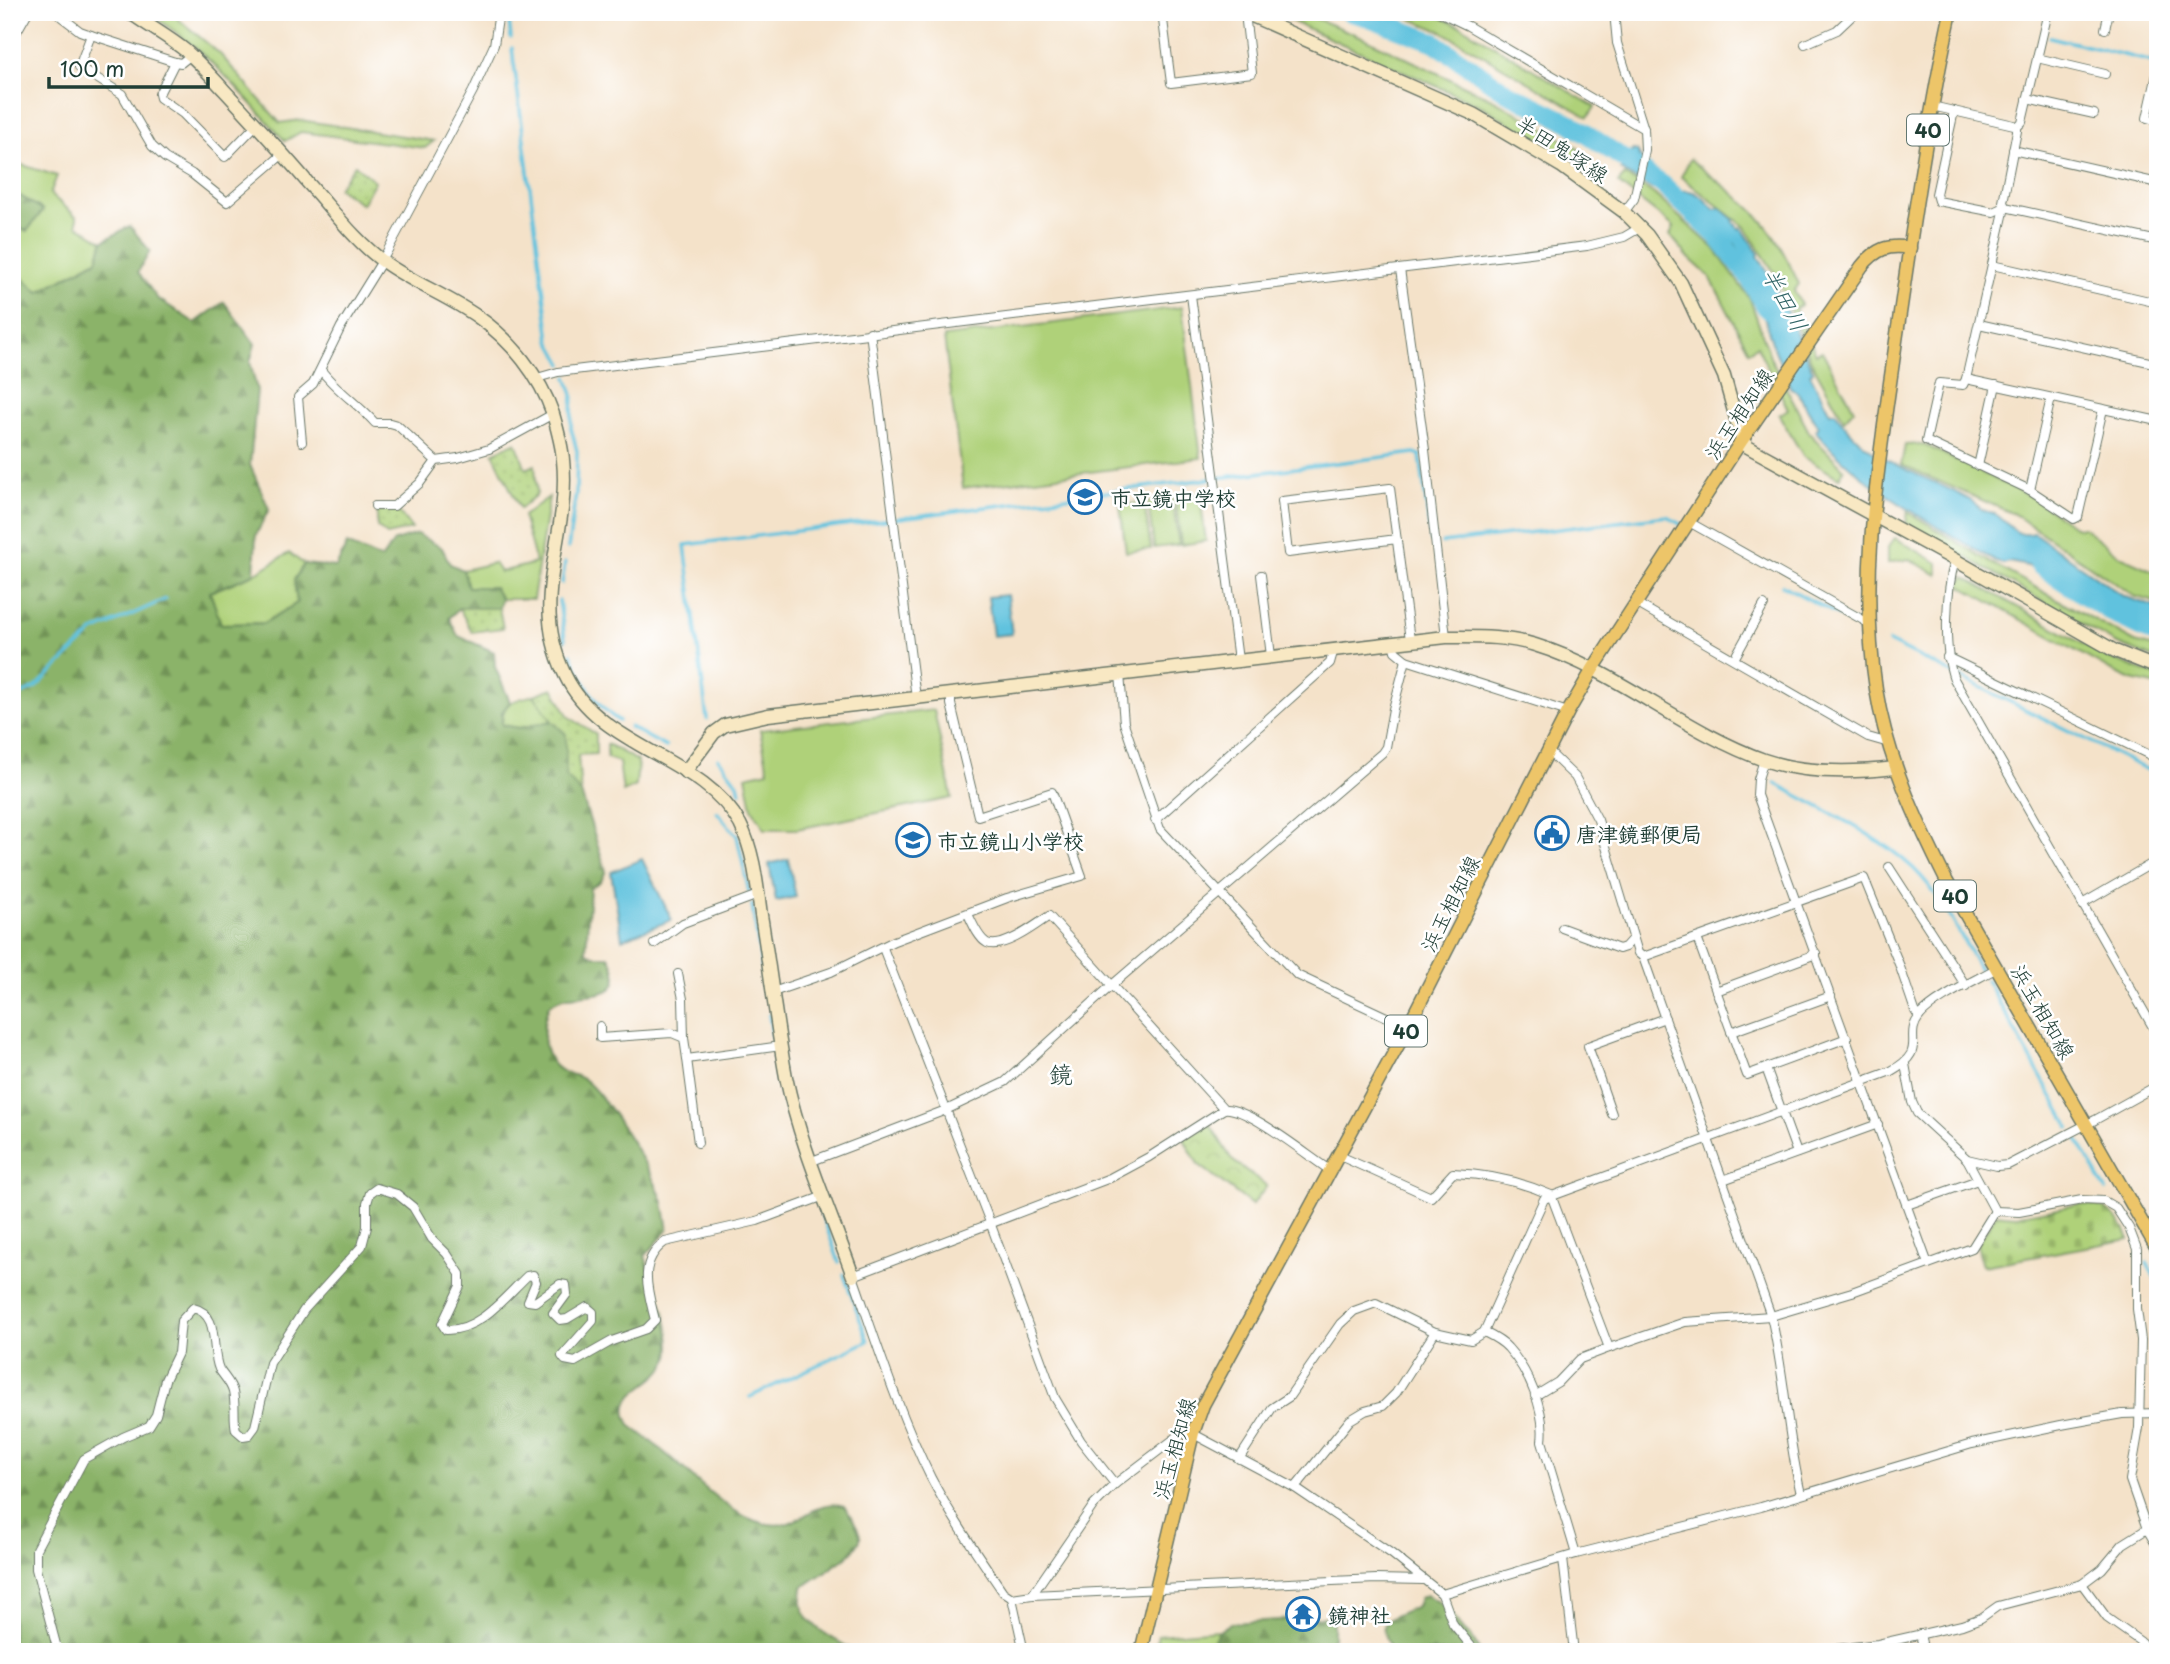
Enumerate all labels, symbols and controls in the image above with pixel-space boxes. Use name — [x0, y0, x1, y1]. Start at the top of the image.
scale bar — [49, 46, 208, 90]
text: 100 m — [60, 52, 124, 84]
street label: 半田鬼塚線 — [1510, 106, 1616, 190]
road number: 40 — [1907, 114, 1949, 146]
water label: 半田川 — [1754, 260, 1818, 338]
street label: 浜玉相知線 — [1695, 361, 1781, 465]
school or university icon: 市立鏡中学校 — [1066, 478, 1104, 516]
place label: 市立鏡中学校 — [1110, 481, 1236, 513]
public building icon: 唐津鏡郵便局 — [1533, 814, 1571, 852]
place label: 唐津鏡郵便局 — [1576, 817, 1702, 849]
school or university icon: 市立鏡山小学校 — [894, 821, 932, 859]
place label: 市立鏡山小学校 — [937, 824, 1084, 856]
street label: 浜玉相知線 — [1411, 849, 1487, 957]
road number: 40 — [1934, 880, 1976, 912]
street label: 浜玉相知線 — [2004, 958, 2084, 1064]
road number: 40 — [1385, 1015, 1427, 1046]
district label: 鏡 — [1049, 1055, 1073, 1091]
street label: 浜玉相知線 — [1143, 1393, 1203, 1503]
temple icon: 鏡神社 — [1284, 1595, 1322, 1633]
place label: 鏡神社 — [1328, 1598, 1391, 1630]

